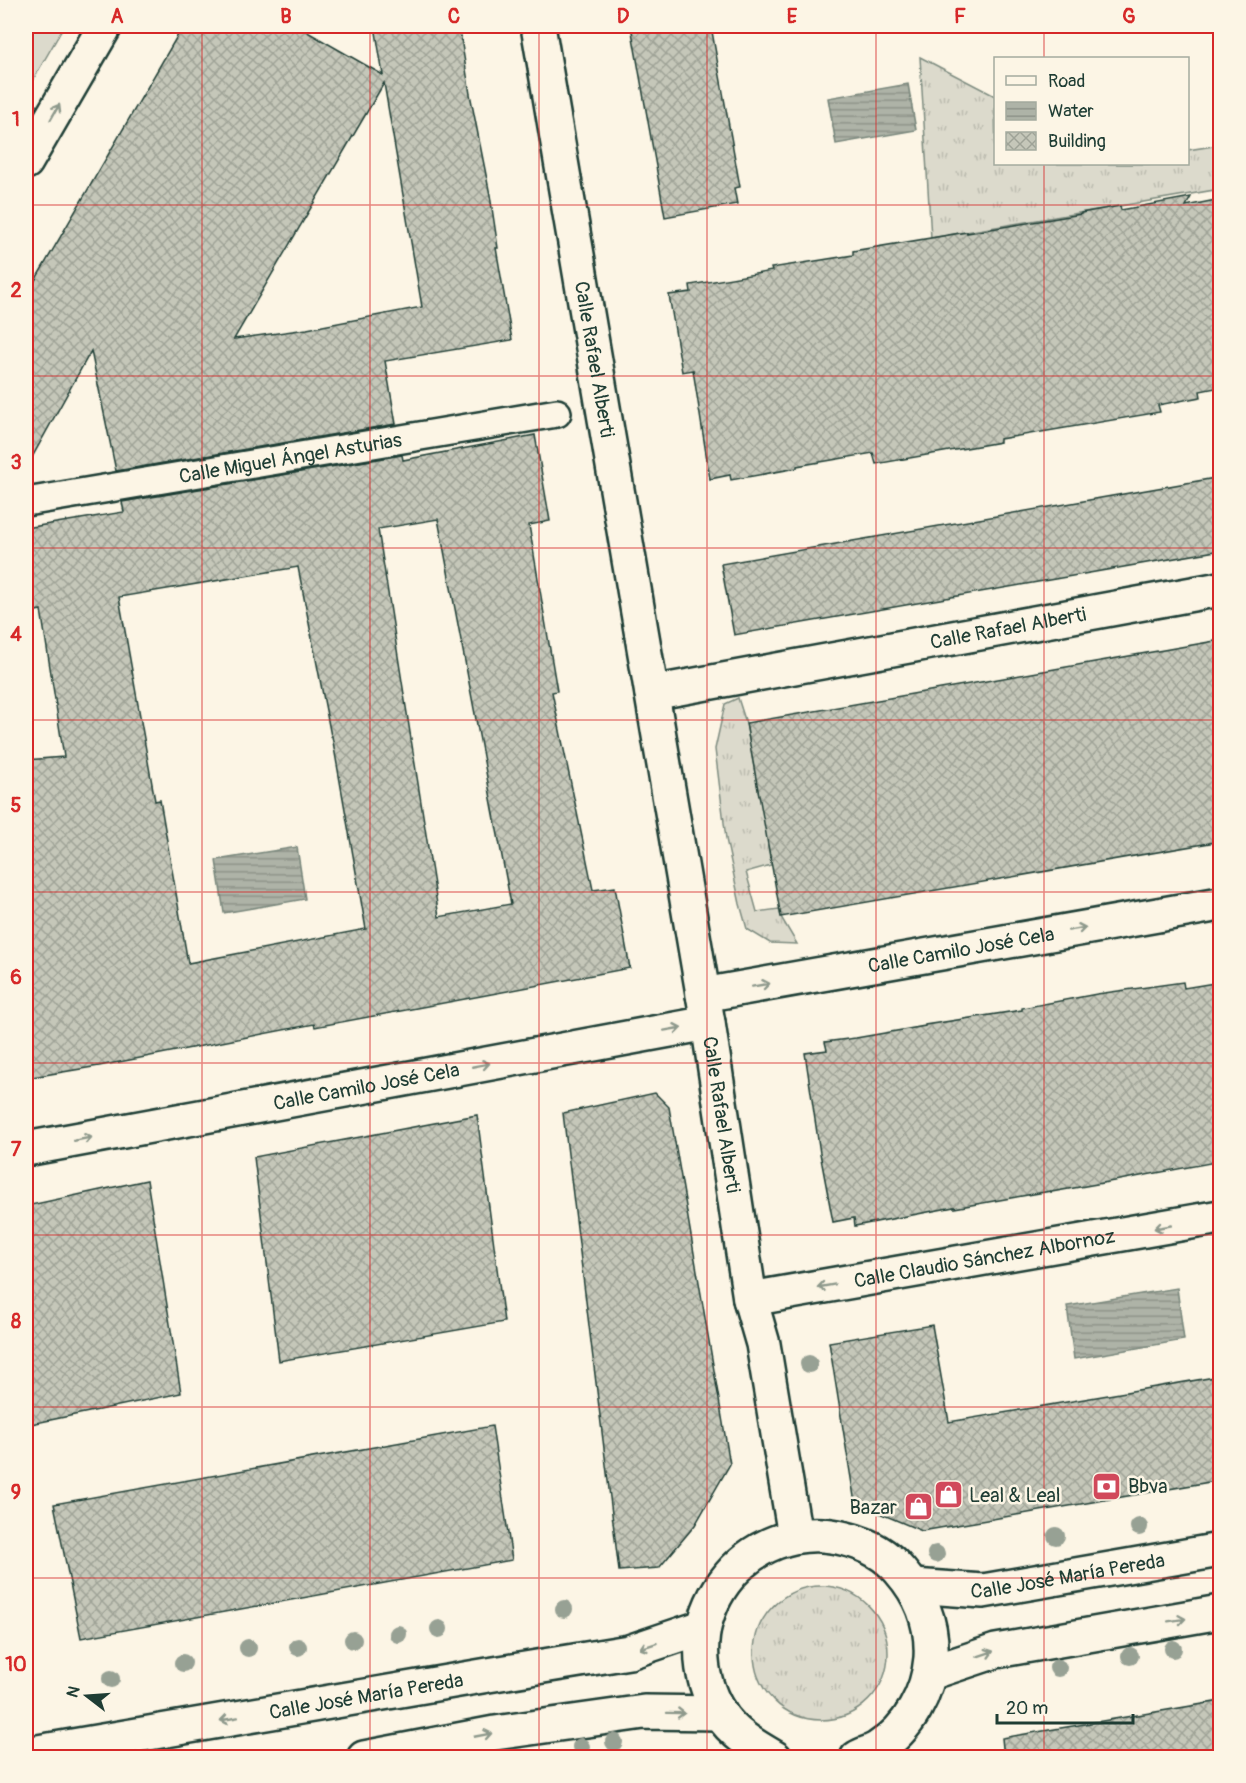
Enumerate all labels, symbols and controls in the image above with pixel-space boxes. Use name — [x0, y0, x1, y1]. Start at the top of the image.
text: A — [111, 4, 124, 29]
text: B — [280, 4, 292, 29]
text: C — [448, 4, 460, 29]
text: D — [617, 4, 630, 29]
text: E — [787, 4, 798, 29]
text: F — [954, 4, 966, 29]
text: G — [1122, 4, 1136, 29]
legend — [994, 57, 1189, 165]
text: Road — [1048, 70, 1085, 93]
text: Water — [1048, 100, 1094, 123]
one-way arrow — [49, 104, 61, 121]
text: 1 — [12, 107, 20, 132]
text: Building — [1048, 130, 1106, 153]
text: 2 — [10, 278, 22, 303]
street label: Calle Rafael Alberti — [569, 279, 620, 439]
street label: Calle Miguel Ángel Asturias — [177, 427, 404, 489]
text: 3 — [10, 450, 22, 475]
street label: Calle Rafael Alberti — [928, 601, 1088, 654]
text: 4 — [10, 622, 22, 647]
text: 5 — [11, 793, 22, 818]
street label: Calle Camilo José Cela — [866, 921, 1056, 978]
one-way arrow — [1067, 924, 1086, 935]
text: 6 — [10, 965, 22, 990]
one-way arrow — [750, 979, 770, 990]
one-way arrow — [663, 1023, 682, 1034]
street label: Calle Rafael Alberti — [698, 1034, 746, 1195]
street label: Calle Camilo José Cela — [271, 1057, 461, 1116]
one-way arrow — [471, 1059, 491, 1070]
one-way arrow — [73, 1133, 92, 1144]
text: 7 — [11, 1137, 22, 1162]
one-way arrow — [1154, 1222, 1173, 1233]
street label: Calle Claudio Sánchez Albornoz — [852, 1223, 1117, 1293]
one-way arrow — [817, 1281, 836, 1292]
text: 8 — [11, 1309, 21, 1334]
bank icon: Bbva — [1091, 1470, 1123, 1502]
place label: Bbva — [1128, 1474, 1167, 1499]
shop icon: Leal & Leal — [932, 1479, 964, 1511]
text: 9 — [11, 1480, 21, 1505]
place label: Leal & Leal — [969, 1483, 1061, 1508]
shop icon: Bazar — [902, 1491, 934, 1523]
place label: Bazar — [850, 1495, 897, 1520]
street label: Calle José María Pereda — [970, 1547, 1167, 1603]
one-way arrow — [1167, 1614, 1186, 1625]
one-way arrow — [639, 1641, 658, 1652]
one-way arrow — [975, 1648, 994, 1659]
text: 10 — [5, 1652, 27, 1677]
north arrow — [57, 1666, 117, 1726]
street label: Calle José María Pereda — [267, 1667, 465, 1725]
text: N — [62, 1684, 85, 1700]
scale bar — [997, 1687, 1134, 1725]
text: 20 m — [1006, 1697, 1048, 1720]
one-way arrow — [666, 1707, 686, 1718]
one-way arrow — [219, 1714, 239, 1725]
one-way arrow — [473, 1729, 492, 1740]

